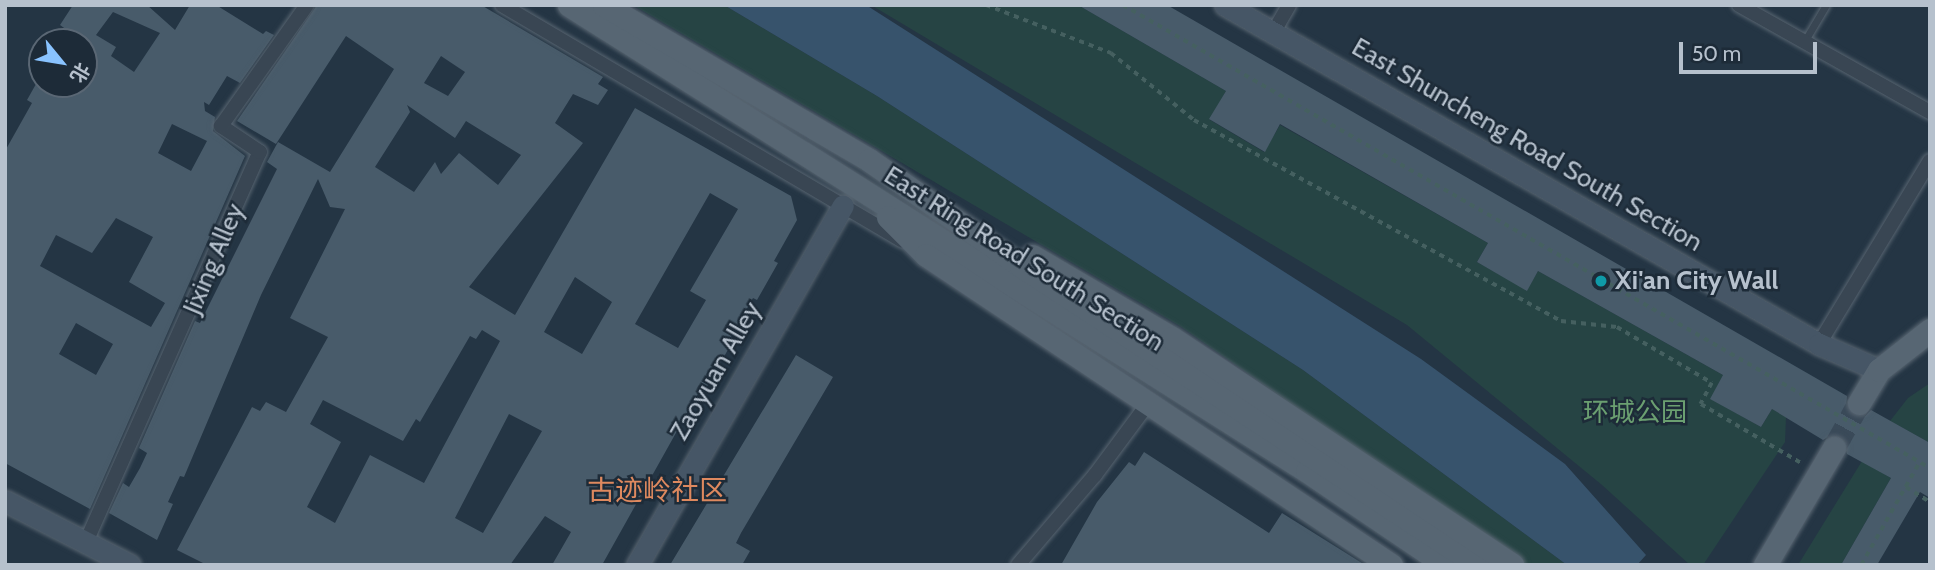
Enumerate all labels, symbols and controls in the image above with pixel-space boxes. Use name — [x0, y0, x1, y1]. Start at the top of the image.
north arrow — [28, 28, 98, 98]
scale bar — [1683, 28, 1821, 72]
street label: East Shuncheng Road South Section — [1346, 32, 1708, 258]
text: 50 m — [1692, 41, 1741, 66]
text: 北 — [65, 59, 95, 87]
street label: East Ring Road South Section — [878, 160, 1170, 358]
street label: Jixing Alley — [177, 199, 251, 319]
place label: Xi'an City Wall — [1615, 265, 1778, 297]
marker: Xi'an City Wall — [1593, 273, 1609, 289]
street label: Zaoyuan Alley — [664, 296, 768, 446]
park label: 环城公园 — [1583, 397, 1687, 429]
district label: 古迹岭社区 — [587, 473, 727, 507]

